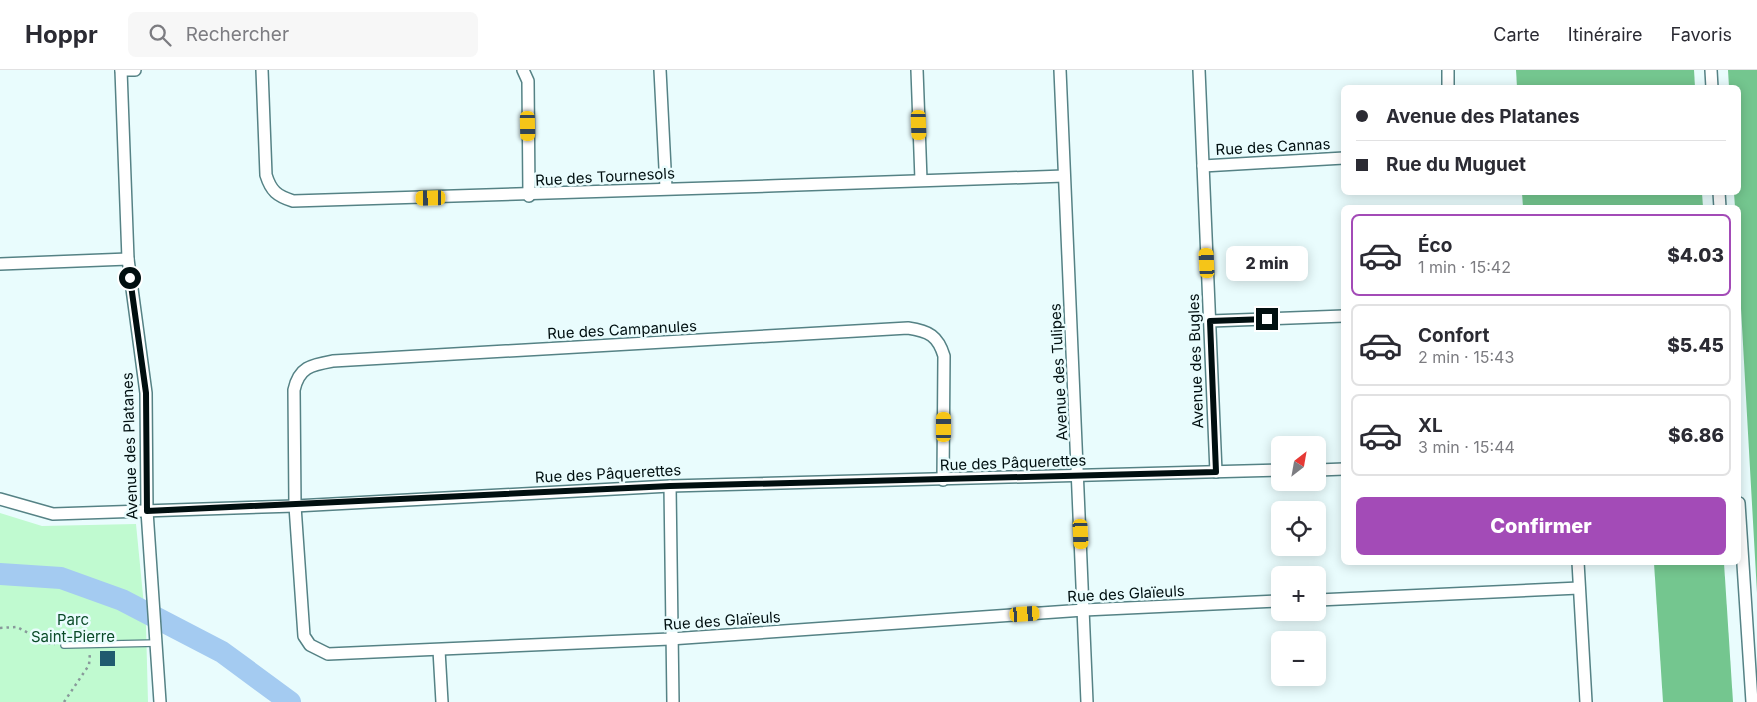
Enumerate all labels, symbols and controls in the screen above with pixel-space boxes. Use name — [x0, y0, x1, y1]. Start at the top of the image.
search box — [128, 12, 478, 57]
text: Hoppr — [25, 20, 98, 49]
icon: search — [146, 21, 174, 49]
text: Rechercher — [186, 23, 289, 46]
text: Carte — [1493, 24, 1540, 45]
text: Itinéraire — [1568, 24, 1642, 45]
text: Favoris — [1670, 24, 1732, 45]
text: Avenue des Platanes — [1386, 105, 1580, 128]
car — [910, 110, 927, 140]
car — [520, 111, 535, 141]
street label: Rue des Cannas — [1215, 134, 1331, 159]
text: Rue du Muguet — [1386, 153, 1526, 176]
street label: Rue des Tournesols — [535, 163, 675, 190]
car — [415, 190, 446, 206]
icon: car — [1358, 233, 1403, 278]
text: Éco — [1418, 234, 1452, 257]
text: $4.03 — [1667, 244, 1724, 267]
callout: 2 min — [1226, 246, 1308, 282]
car — [1198, 248, 1215, 278]
text: 2 min — [1245, 253, 1289, 273]
text: 1 min · 15:42 — [1418, 257, 1511, 277]
route start — [119, 267, 141, 289]
street label: Avenue des Bugles — [1184, 293, 1207, 429]
street label: Avenue des Tulipes — [1045, 303, 1072, 441]
route end — [1256, 308, 1278, 330]
street label: Rue des Campanules — [547, 316, 697, 343]
icon: car — [1358, 323, 1403, 368]
text: Confort — [1418, 324, 1489, 347]
text: $5.45 — [1667, 334, 1724, 357]
text: 2 min · 15:43 — [1418, 347, 1514, 367]
street label: Avenue des Platanes — [117, 372, 142, 520]
car — [936, 412, 951, 442]
icon: car — [1358, 413, 1403, 458]
text: XL — [1418, 414, 1443, 437]
text: $6.86 — [1668, 424, 1724, 447]
north arrow — [1271, 436, 1326, 491]
map controls — [1271, 436, 1326, 686]
text: 3 min · 15:44 — [1418, 437, 1515, 457]
street label: Rue des Pâquerettes — [939, 450, 1087, 475]
street label: Rue des Pâquerettes — [534, 460, 682, 487]
button: Confirmer — [1356, 497, 1726, 555]
button: locate — [1271, 501, 1326, 556]
car — [1072, 519, 1089, 549]
button: + — [1271, 566, 1326, 621]
street label: Rue des Glaïeuls — [1067, 581, 1185, 606]
car — [1009, 605, 1040, 623]
street label: Rue des Glaïeuls — [663, 607, 781, 634]
park label: Parc Saint-Pierre — [31, 610, 115, 646]
button: − — [1271, 631, 1326, 686]

